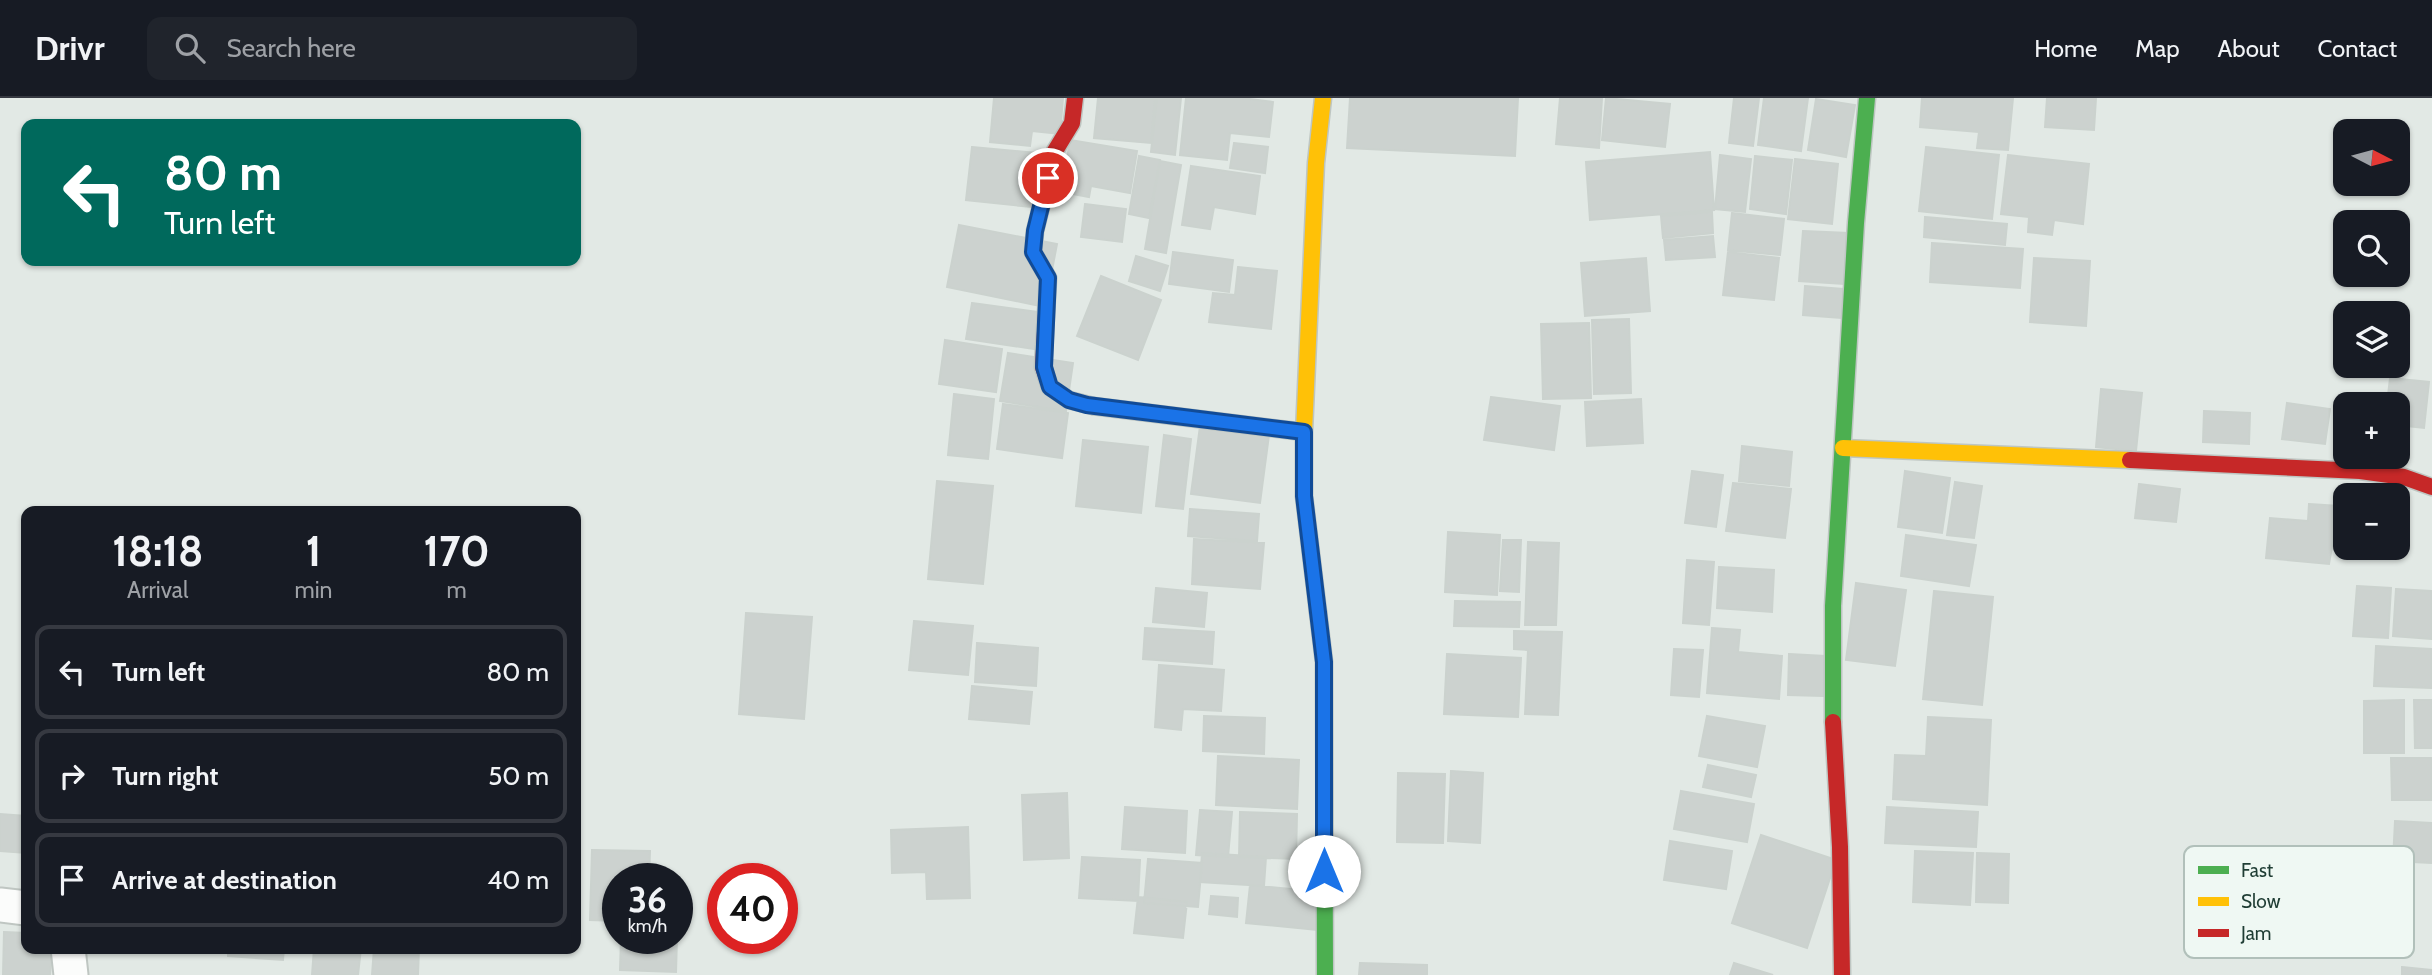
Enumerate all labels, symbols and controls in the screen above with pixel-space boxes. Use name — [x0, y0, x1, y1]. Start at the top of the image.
search box — [147, 17, 637, 80]
text: Drivr — [35, 28, 105, 68]
icon: search — [171, 29, 209, 67]
text: Search here — [227, 32, 356, 64]
text: Home — [2034, 34, 2097, 63]
text: Map — [2135, 34, 2180, 63]
text: About — [2218, 34, 2280, 63]
text: Contact — [2318, 34, 2397, 63]
north arrow — [2333, 119, 2410, 196]
map controls — [2333, 119, 2410, 560]
text: 80 m — [164, 143, 282, 202]
icon: left — [49, 147, 140, 238]
pin — [1018, 148, 1078, 208]
icon: arrive — [1029, 159, 1067, 197]
text: Turn left — [164, 203, 275, 242]
button: search — [2333, 210, 2410, 287]
button: layers — [2333, 301, 2410, 378]
button: + — [2333, 392, 2410, 469]
button: − — [2333, 483, 2410, 560]
text: 18:18 — [112, 525, 203, 577]
text: 1 — [306, 525, 321, 577]
text: 170 — [424, 525, 490, 577]
text: Arrival — [127, 576, 188, 604]
text: min — [294, 576, 332, 604]
text: m — [447, 576, 467, 604]
icon: left — [53, 653, 91, 691]
text: Turn left — [112, 656, 205, 688]
text: 80 m — [486, 656, 549, 688]
icon: right — [53, 757, 91, 795]
text: Turn right — [112, 760, 218, 792]
text: 50 m — [488, 760, 549, 792]
position arrow — [1287, 834, 1361, 908]
legend — [2184, 846, 2414, 958]
text: Fast — [2241, 859, 2274, 882]
icon: arrive — [53, 861, 91, 899]
speed limit sign: 40 — [707, 863, 798, 954]
text: Arrive at destination — [112, 864, 337, 896]
text: 40 m — [487, 864, 549, 896]
text: 36 — [628, 878, 667, 921]
text: Slow — [2241, 890, 2281, 913]
text: km/h — [628, 915, 667, 937]
text: Jam — [2240, 922, 2271, 945]

